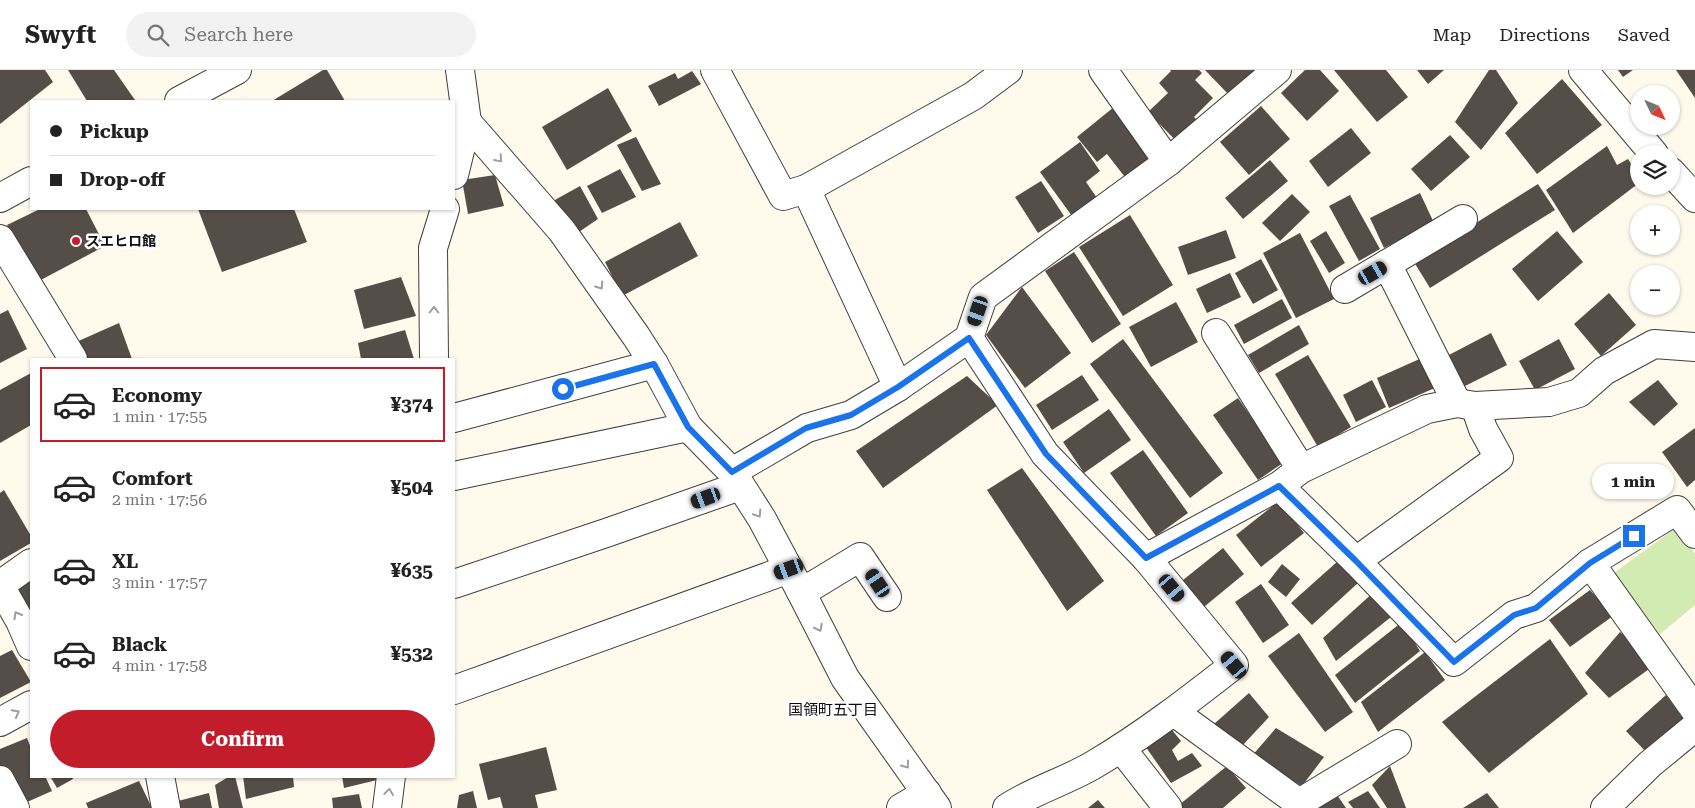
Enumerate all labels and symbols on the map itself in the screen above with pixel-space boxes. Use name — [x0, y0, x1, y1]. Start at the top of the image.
north arrow — [1630, 85, 1680, 135]
one-way arrow — [493, 153, 502, 162]
place label: スエヒロ館 — [86, 233, 156, 249]
marker: スエヒロ館 — [70, 235, 82, 247]
car — [1356, 259, 1389, 287]
one-way arrow — [594, 280, 603, 289]
car — [966, 294, 989, 328]
one-way arrow — [429, 306, 439, 314]
route start — [552, 378, 574, 400]
callout: 1 min — [1593, 464, 1675, 498]
car — [689, 486, 722, 510]
one-way arrow — [752, 508, 761, 517]
route end — [1623, 525, 1645, 547]
car — [772, 557, 805, 581]
car — [863, 566, 892, 600]
car — [1156, 572, 1187, 604]
one-way arrow — [13, 612, 23, 621]
one-way arrow — [813, 623, 823, 632]
car — [1218, 649, 1249, 681]
district label: 国領町五丁目 — [788, 701, 878, 719]
one-way arrow — [10, 709, 19, 719]
one-way arrow — [900, 759, 909, 769]
one-way arrow — [383, 788, 394, 796]

